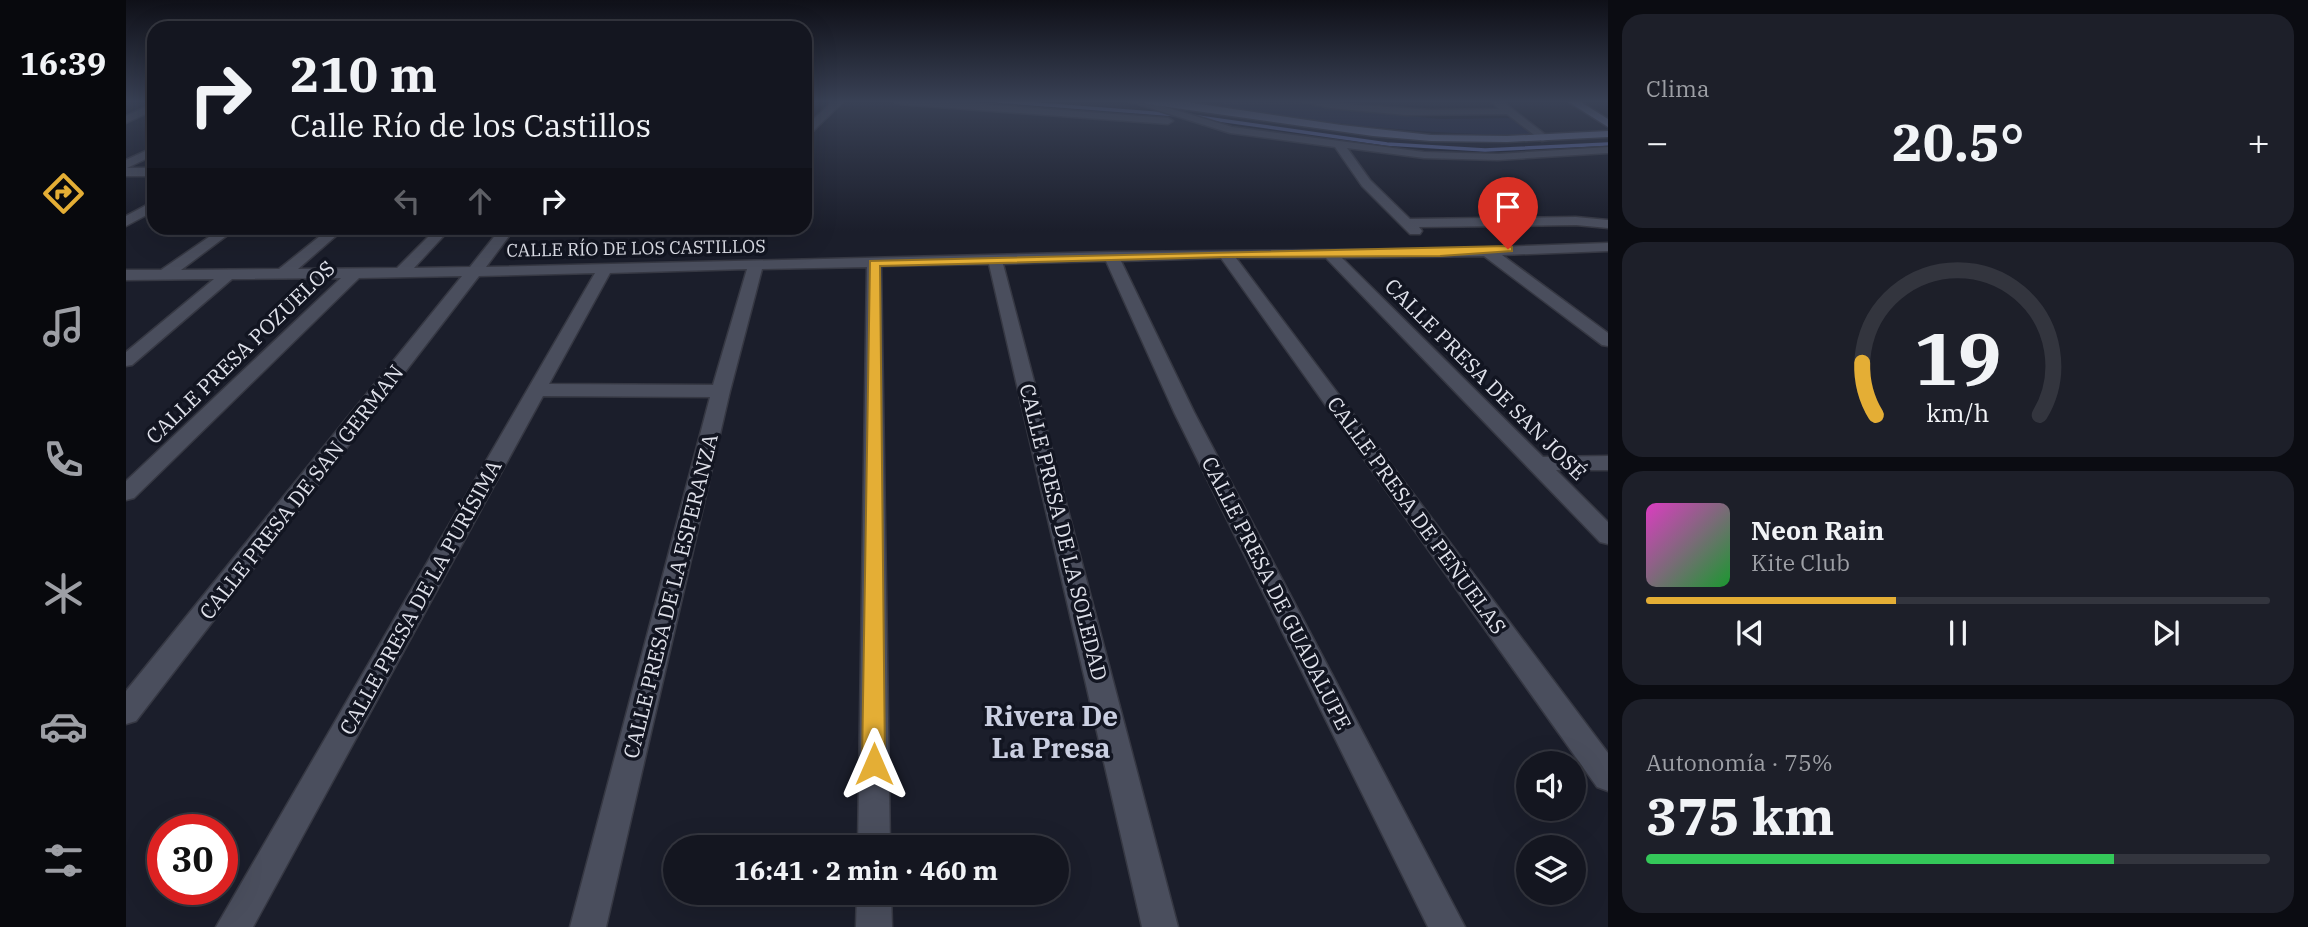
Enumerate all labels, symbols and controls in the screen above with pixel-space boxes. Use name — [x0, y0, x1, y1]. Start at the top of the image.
text: 16:39 — [20, 42, 106, 84]
text: 210 m — [290, 42, 437, 105]
icon: right — [175, 49, 266, 140]
text: Clima — [1646, 73, 1710, 103]
text: Calle Río de los Castillos — [290, 104, 651, 146]
text: 20.5° — [1892, 108, 2024, 175]
text: − — [1646, 117, 1669, 166]
text: + — [2247, 117, 2270, 166]
icon: directions — [39, 169, 88, 218]
pin — [1478, 177, 1538, 249]
icon: left — [388, 182, 426, 220]
icon: ahead — [461, 182, 499, 220]
icon: right — [534, 182, 572, 220]
icon: arrive — [1489, 188, 1527, 226]
street label: CALLE RÍO DE LOS CASTILLOS — [506, 234, 766, 262]
street label: CALLE PRESA POZUELOS — [139, 254, 341, 450]
street label: CALLE PRESA DE SAN JOSÉ — [1379, 272, 1593, 486]
icon: music — [39, 302, 88, 351]
text: 19 — [1914, 311, 2002, 406]
street label: CALLE PRESA DE SAN GERMAN — [193, 359, 409, 625]
street label: CALLE PRESA DE LA SOLEDAD — [1014, 381, 1114, 683]
street label: CALLE PRESA DE PEÑUELAS — [1321, 390, 1513, 640]
text: km/h — [1926, 396, 1990, 429]
street label: CALLE PRESA DE LA ESPERANZA — [616, 430, 724, 761]
icon: phone — [39, 435, 88, 484]
street label: CALLE PRESA DE GUADALUPE — [1196, 452, 1358, 734]
street label: CALLE PRESA DE LA PURÍSIMA — [332, 454, 508, 740]
text: Neon Rain — [1751, 513, 1884, 547]
text: Kite Club — [1751, 547, 1850, 577]
icon: climate — [39, 569, 88, 618]
icon: previous — [1731, 614, 1769, 652]
icon: pause — [1939, 614, 1977, 652]
icon: next — [2147, 614, 2185, 652]
district label: Rivera De La Presa — [984, 697, 1118, 766]
icon: car — [39, 702, 88, 751]
position arrow — [837, 727, 911, 801]
text: Autonomía · 75% — [1646, 747, 1833, 777]
map controls — [1516, 751, 1586, 905]
button: sound — [1516, 751, 1586, 821]
text: 375 km — [1646, 782, 1835, 849]
speed limit sign: 30 — [147, 814, 238, 905]
button: layers — [1516, 835, 1586, 905]
icon: filters — [39, 836, 88, 885]
text: 16:41 · 2 min · 460 m — [734, 853, 998, 887]

